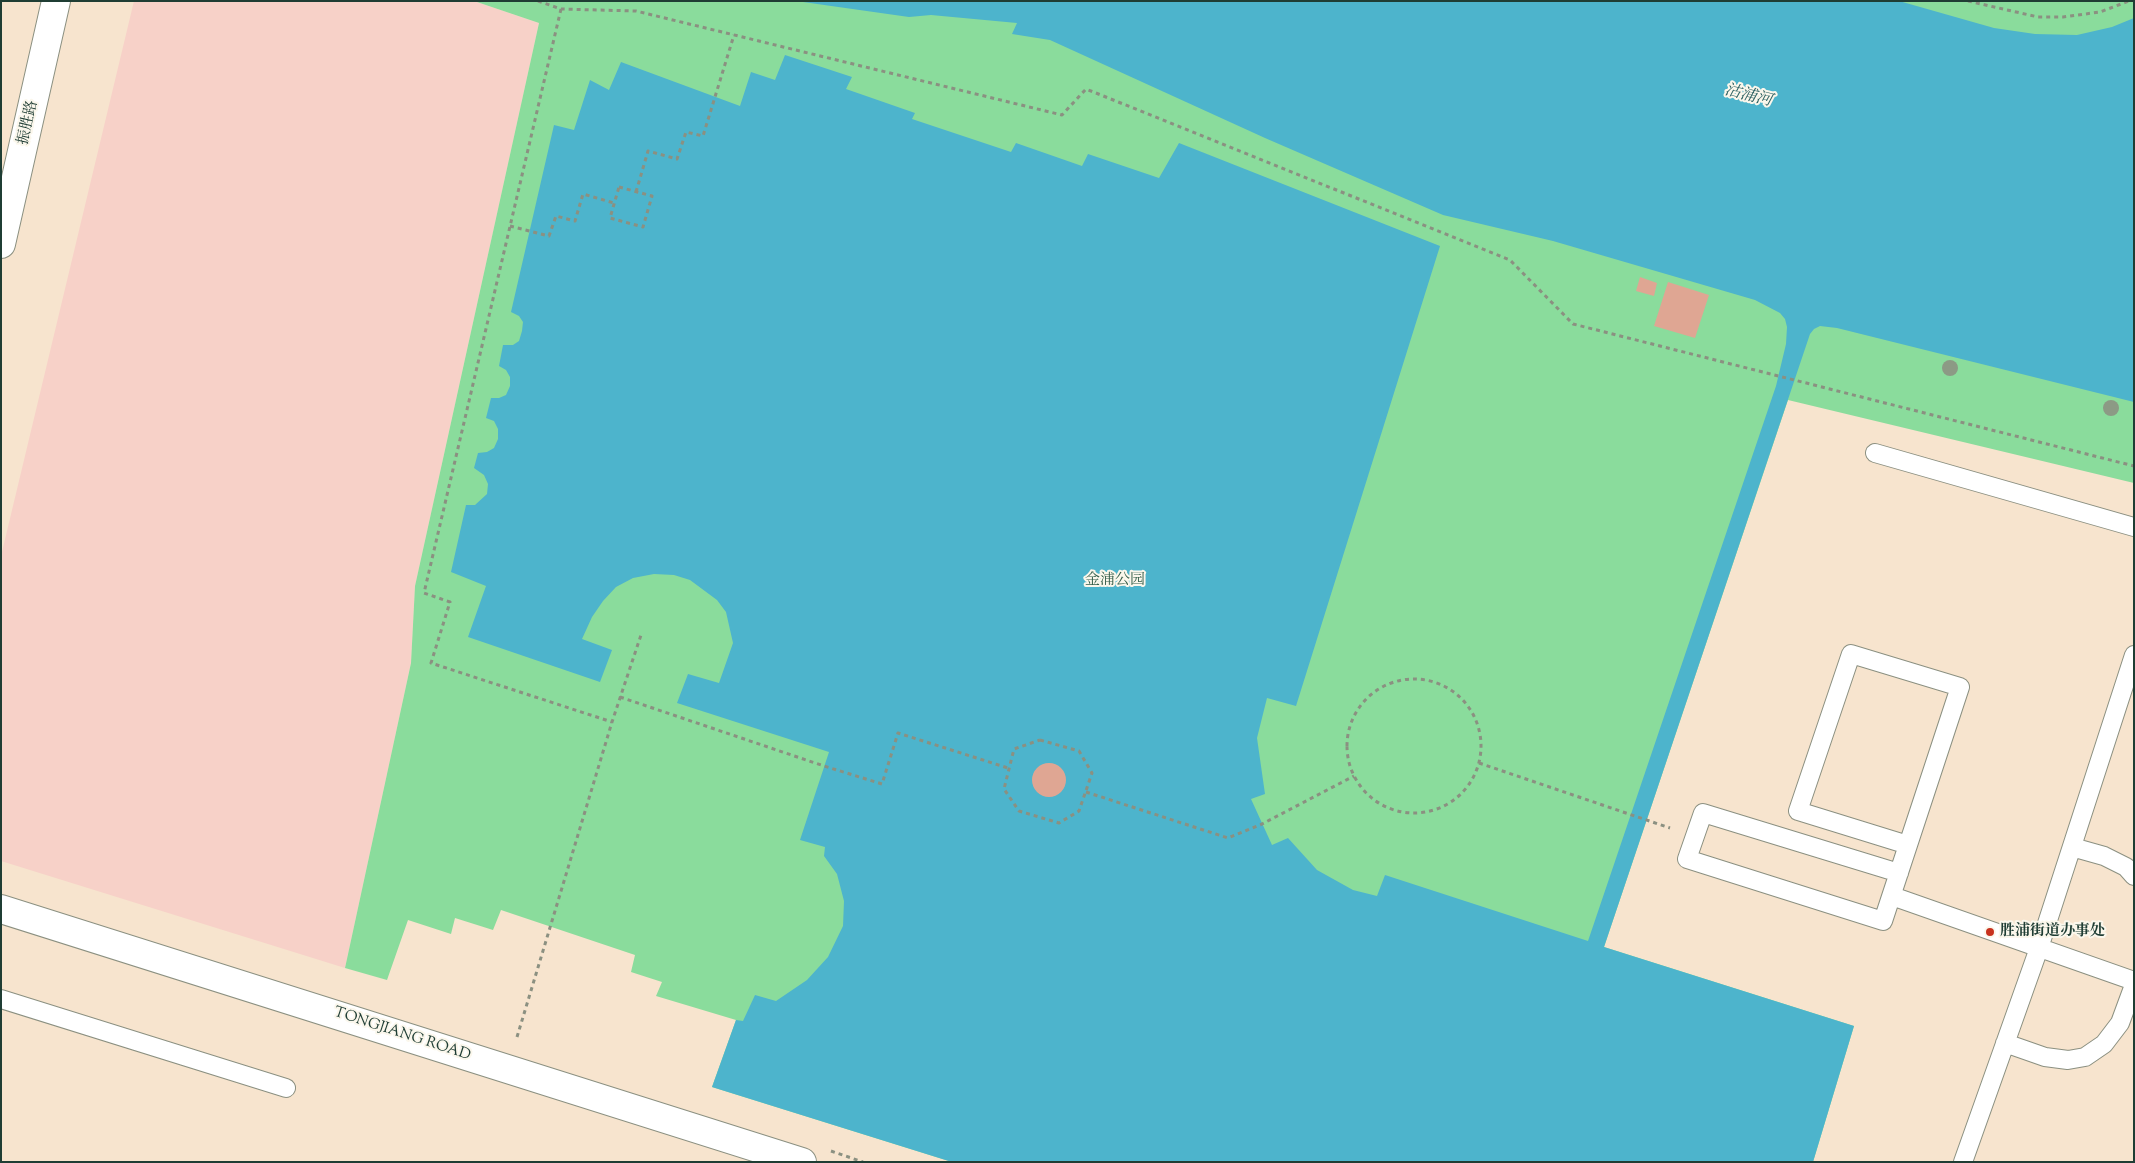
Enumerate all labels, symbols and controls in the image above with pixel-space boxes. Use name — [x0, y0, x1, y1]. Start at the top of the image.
water label: 沽浦河 — [1722, 82, 1774, 112]
street label: 振胜路 — [15, 99, 43, 147]
park label: 金浦公园 — [1085, 572, 1145, 590]
place label: 胜浦街道办事处 — [2000, 923, 2105, 941]
marker: 胜浦街道办事处 — [1984, 926, 1996, 938]
street label: TONGJIANG ROAD — [331, 1004, 473, 1066]

